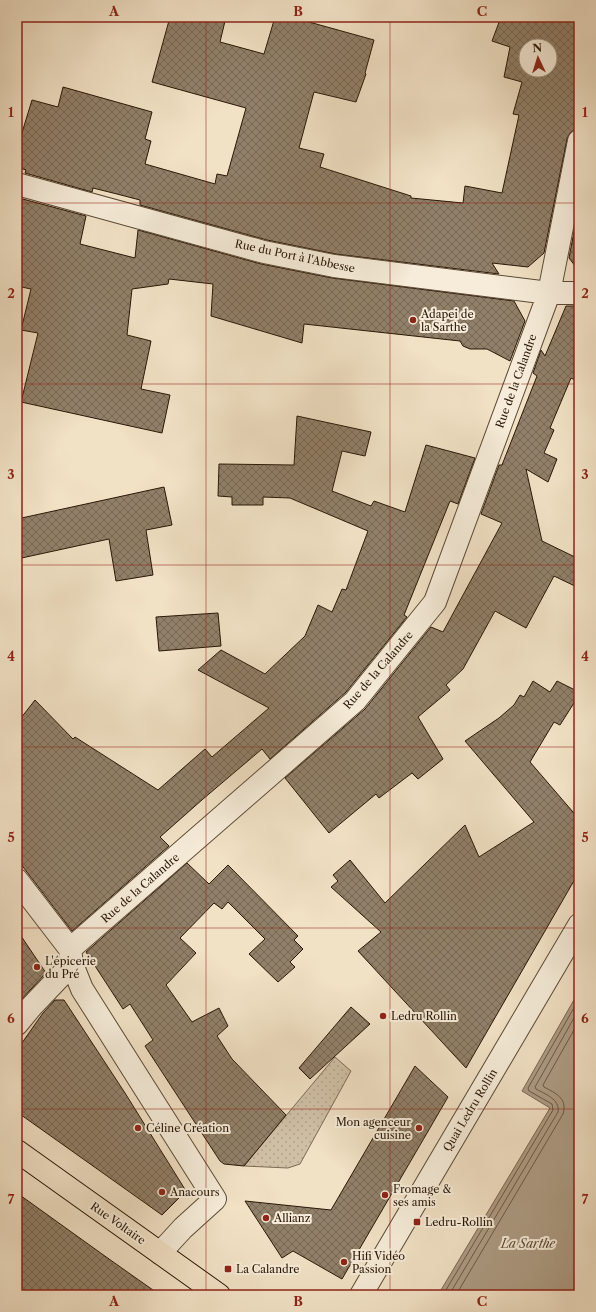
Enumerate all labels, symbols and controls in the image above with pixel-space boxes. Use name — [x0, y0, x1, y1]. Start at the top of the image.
text: A — [108, 3, 120, 19]
text: B — [293, 3, 303, 19]
text: C — [477, 3, 487, 19]
north arrow — [518, 38, 558, 78]
text: N — [532, 41, 543, 55]
text: 1 — [8, 104, 14, 120]
text: 1 — [582, 104, 588, 120]
street label: Rue du Port à l'Abbesse — [234, 236, 356, 276]
text: 2 — [7, 285, 15, 301]
text: 2 — [581, 285, 589, 301]
place label: Adapei de la Sarthe — [420, 307, 474, 334]
marker: Adapei de la Sarthe — [408, 315, 418, 325]
street label: Rue de la Calandre — [492, 332, 540, 430]
text: 3 — [7, 466, 15, 482]
text: 3 — [581, 466, 589, 482]
street label: Rue de la Calandre — [340, 628, 416, 712]
text: 4 — [7, 648, 15, 664]
text: 4 — [581, 648, 589, 664]
text: 5 — [7, 829, 15, 845]
text: 5 — [581, 829, 589, 845]
street label: Rue de la Calandre — [98, 850, 182, 926]
place label: L'épicerie du Pré — [45, 954, 96, 981]
marker: L'épicerie du Pré — [32, 962, 42, 972]
place label: Ledru Rollin — [391, 1009, 457, 1023]
text: 6 — [7, 1010, 15, 1026]
text: 6 — [581, 1010, 589, 1026]
marker: Ledru Rollin — [378, 1011, 388, 1021]
street label: Quai Ledru Rollin — [440, 1066, 500, 1154]
place label: Mon agenceur cuisine — [336, 1115, 411, 1142]
place label: Céline Création — [146, 1121, 229, 1135]
marker: Céline Création — [133, 1123, 143, 1133]
marker: Mon agenceur cuisine — [414, 1123, 424, 1133]
place label: Fromage & ses amis — [393, 1182, 451, 1209]
place label: Anacours — [169, 1185, 220, 1199]
marker: Anacours — [157, 1187, 167, 1197]
marker: Fromage & ses amis — [380, 1190, 390, 1200]
text: 7 — [8, 1191, 15, 1207]
text: 7 — [582, 1191, 589, 1207]
street label: Rue Voltaire — [88, 1199, 148, 1247]
place label: Allianz — [273, 1211, 311, 1225]
marker: Allianz — [261, 1213, 271, 1223]
place label: Ledru-Rollin — [425, 1215, 493, 1229]
marker: Ledru-Rollin — [412, 1217, 422, 1227]
water label: La Sarthe — [500, 1236, 556, 1251]
place label: Hifi Vidéo Passion — [352, 1249, 405, 1276]
marker: Hifi Vidéo Passion — [339, 1257, 349, 1267]
place label: La Calandre — [236, 1262, 299, 1276]
marker: La Calandre — [223, 1264, 233, 1274]
text: A — [108, 1293, 120, 1309]
text: B — [293, 1293, 303, 1309]
text: C — [477, 1293, 487, 1309]

